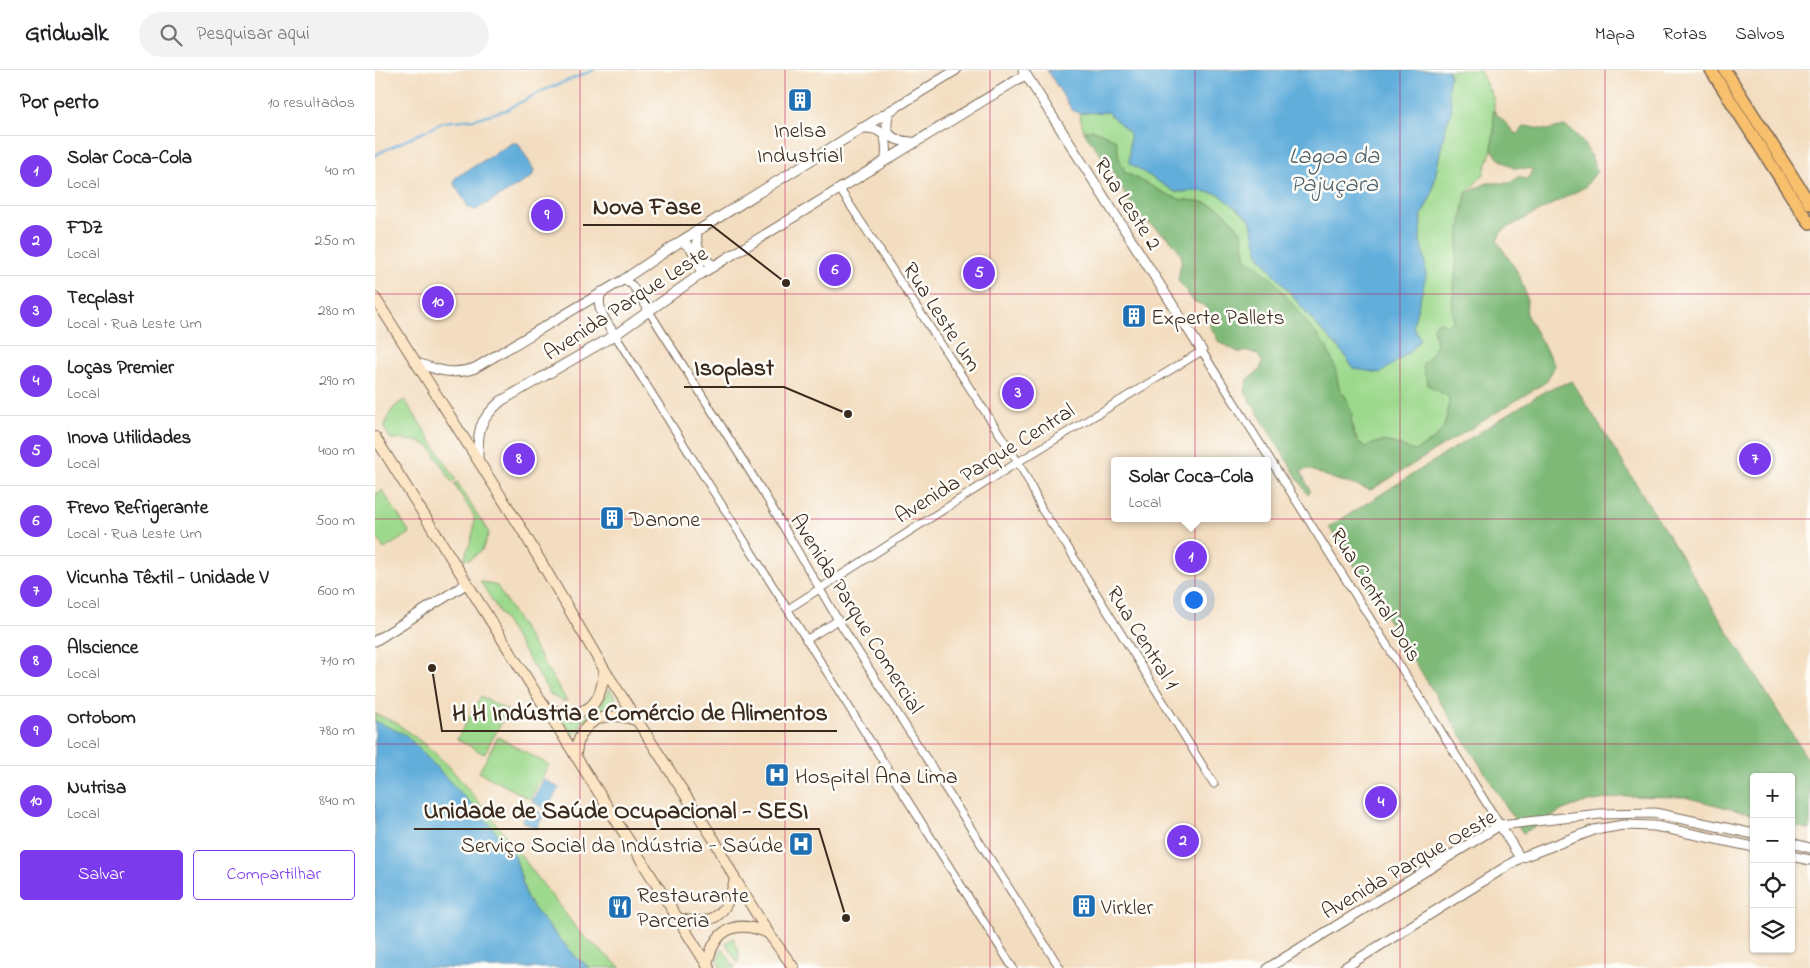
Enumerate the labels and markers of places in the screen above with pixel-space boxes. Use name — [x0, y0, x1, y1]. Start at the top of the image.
building icon: Inelsa Industrial — [787, 87, 813, 113]
place label: Inelsa Industrial — [757, 116, 843, 173]
callout: Nova Fase — [583, 186, 711, 225]
pin: 9 — [531, 196, 563, 234]
pin: 6 — [819, 251, 851, 289]
pin: 5 — [963, 254, 995, 292]
pin: 10 — [422, 283, 454, 321]
building icon: Experte Pallets — [1121, 303, 1147, 329]
place label: Experte Pallets — [1151, 303, 1285, 335]
callout: Isoplast — [684, 348, 784, 387]
pin: 3 — [1002, 374, 1034, 412]
pin: 8 — [503, 440, 535, 478]
pin: 7 — [1739, 440, 1771, 478]
building icon: Danone — [599, 505, 625, 531]
place label: Danone — [628, 505, 700, 537]
pin: 1 — [1175, 538, 1207, 576]
callout: H H Indústria e Comércio de Alimentos — [442, 692, 837, 731]
hospital icon: Hospital Ana Lima — [764, 762, 790, 788]
place label: Hospital Ana Lima — [795, 762, 958, 794]
pin: 4 — [1365, 783, 1397, 821]
callout: Unidade de Saúde Ocupacional - SESI — [414, 790, 819, 829]
pin: 2 — [1167, 822, 1199, 860]
place label: Serviço Social da Indústria - Saúde — [461, 831, 783, 863]
hospital icon: Serviço Social da Indústria - Saúde — [788, 831, 814, 857]
place label: Restaurante Parceria — [637, 881, 749, 938]
building icon: Virkler — [1071, 893, 1097, 919]
place label: Virkler — [1100, 893, 1153, 925]
restaurant icon: Restaurante Parceria — [607, 894, 633, 920]

